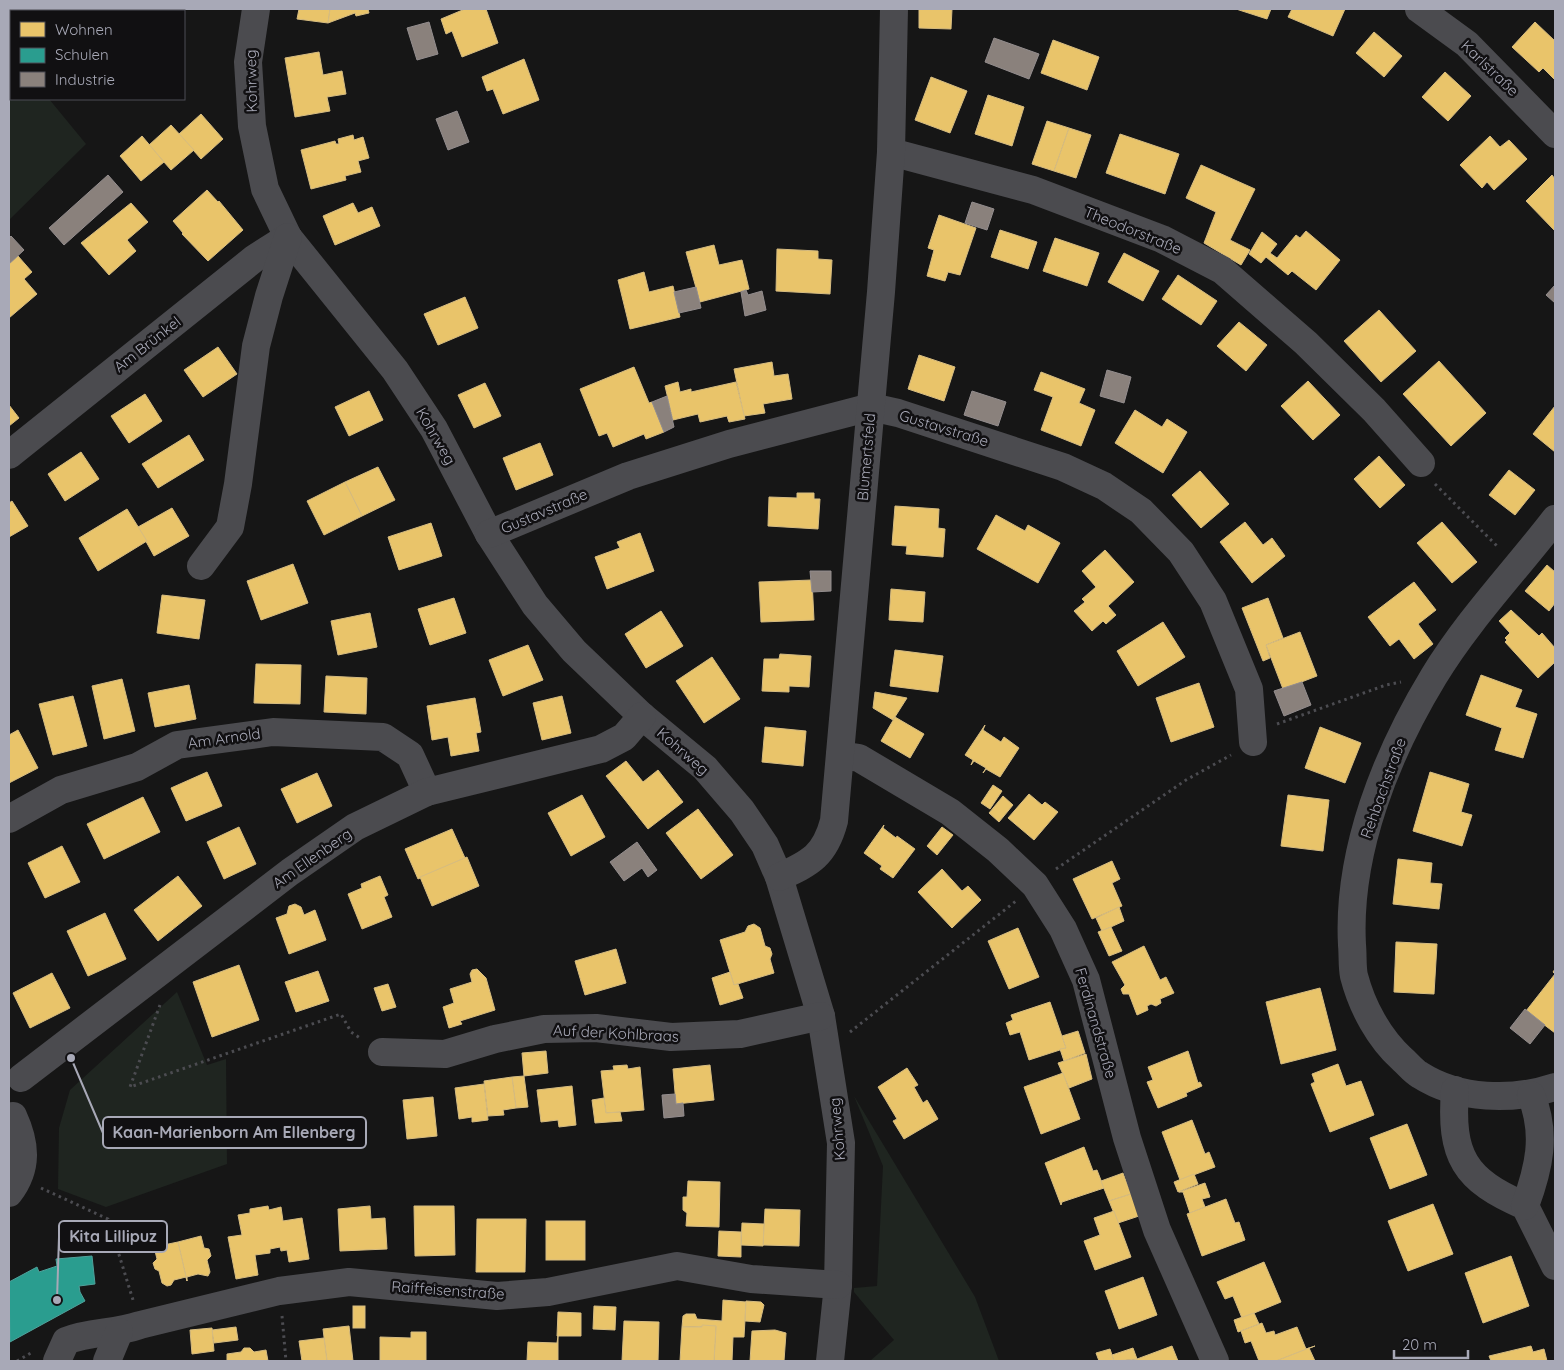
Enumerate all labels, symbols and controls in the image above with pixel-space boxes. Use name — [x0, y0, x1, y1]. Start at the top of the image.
legend — [10, 10, 185, 100]
text: Wohnen — [55, 20, 113, 39]
street label: Karlstraße — [1457, 36, 1523, 100]
text: Schulen — [55, 45, 109, 64]
street label: Kohrweg — [241, 49, 261, 113]
text: Industrie — [55, 70, 115, 89]
street label: Theodorstraße — [1081, 202, 1185, 258]
street label: Am Brünkel — [110, 312, 184, 376]
street label: Kohrweg — [412, 404, 460, 468]
street label: Gustavstraße — [897, 405, 991, 451]
street label: Blumertsfeld — [853, 412, 879, 502]
street label: Gustavstraße — [498, 484, 590, 538]
street label: Kohrweg — [653, 723, 713, 779]
street label: Am Arnold — [186, 724, 262, 752]
street label: Rehbachstraße — [1356, 735, 1410, 841]
street label: Am Ellenberg — [269, 824, 355, 892]
street label: Ferdinandstraße — [1071, 965, 1121, 1081]
street label: Auf der Kohlbraas — [553, 1020, 679, 1046]
street label: Kohrweg — [825, 1097, 849, 1161]
callout: Kaan-Marienborn Am Ellenberg — [103, 1117, 366, 1148]
text: Kaan-Marienborn Am Ellenberg — [113, 1122, 355, 1142]
callout: Kita Lillipuz — [59, 1221, 167, 1252]
text: Kita Lillipuz — [69, 1226, 157, 1246]
street label: Raiffeisenstraße — [391, 1277, 505, 1303]
scale bar — [1394, 1328, 1468, 1360]
text: 20 m — [1402, 1335, 1437, 1354]

